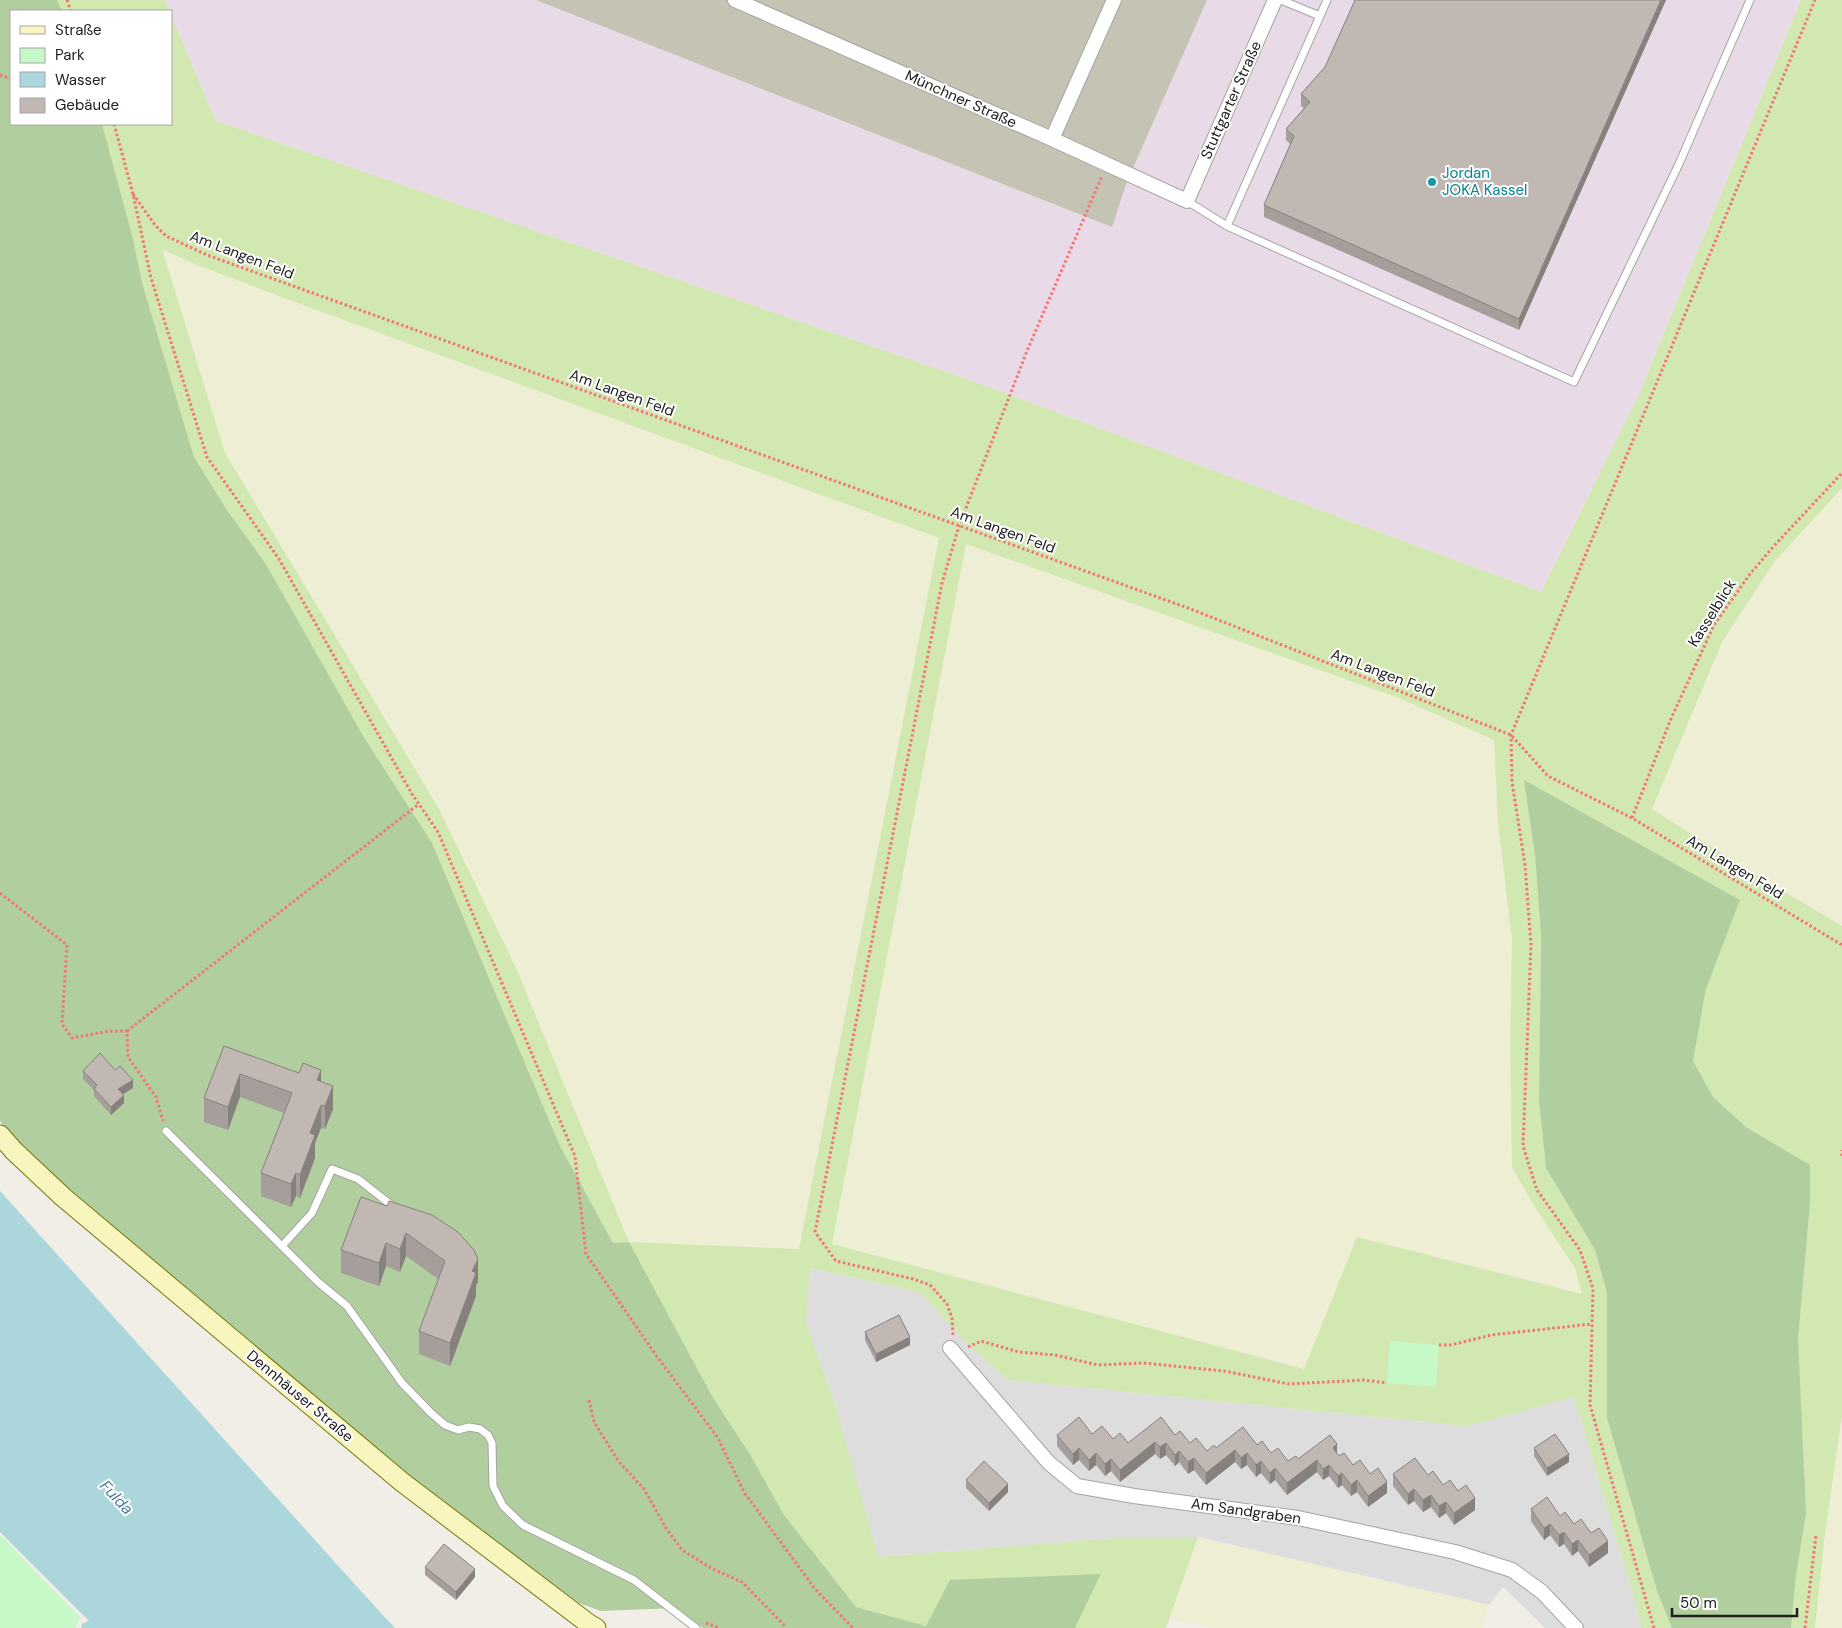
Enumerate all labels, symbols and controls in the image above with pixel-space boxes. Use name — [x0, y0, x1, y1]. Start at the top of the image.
legend — [10, 10, 172, 125]
text: Straße — [55, 20, 102, 40]
street label: Stuttgarter Straße — [1196, 38, 1266, 162]
text: Park — [55, 45, 85, 65]
street label: Münchner Straße — [902, 65, 1020, 133]
text: Wasser — [55, 70, 107, 90]
text: Gebäude — [55, 95, 119, 115]
place label: Jordan JOKA Kassel — [1442, 163, 1527, 200]
marker: Jordan JOKA Kassel — [1426, 176, 1438, 188]
street label: Am Langen Feld — [187, 226, 297, 284]
street label: Am Langen Feld — [567, 365, 677, 421]
street label: Am Langen Feld — [948, 502, 1058, 558]
street label: Kasselblick — [1683, 575, 1741, 651]
street label: Am Langen Feld — [1328, 644, 1438, 702]
street label: Am Langen Feld — [1683, 830, 1787, 904]
street label: Dennhäuser Straße — [242, 1345, 358, 1447]
water label: Fulda — [95, 1476, 138, 1519]
street label: Am Sandgraben — [1190, 1493, 1302, 1529]
scale bar — [1672, 1586, 1797, 1618]
text: 50 m — [1680, 1593, 1717, 1613]

